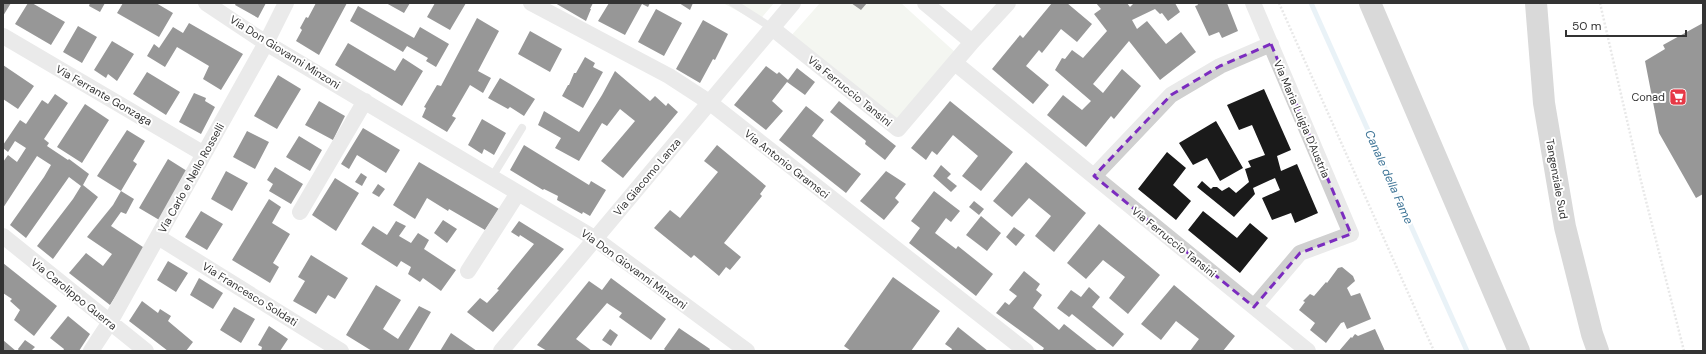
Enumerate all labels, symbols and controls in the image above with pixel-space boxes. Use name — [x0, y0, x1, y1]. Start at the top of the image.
street label: Via Don Giovanni Minzoni — [227, 12, 343, 92]
scale bar — [1566, 12, 1686, 38]
text: 50 m — [1572, 18, 1601, 34]
street label: Via Ferruccio Tansini — [805, 53, 895, 129]
street label: Via Maria Luigia D'Austria — [1271, 58, 1333, 180]
street label: Via Ferrante Gonzaga — [53, 62, 155, 128]
supermarket icon: Conad — [1668, 87, 1688, 107]
place label: Conad — [1631, 90, 1665, 104]
street label: Via Carlo e Nello Rosselli — [155, 121, 227, 235]
street label: Via Antonio Gramsci — [742, 126, 832, 202]
water label: Canale della Fame — [1361, 127, 1417, 227]
street label: Via Giacomo Lanza — [610, 135, 684, 219]
street label: Tangenziale Sud — [1543, 138, 1571, 220]
street label: Via Ferruccio Tansini — [1129, 204, 1219, 280]
street label: Via Don Giovanni Minzoni — [578, 226, 690, 312]
street label: Via Carolippo Guerra — [28, 255, 120, 333]
street label: Via Francesco Soldati — [200, 259, 300, 329]

